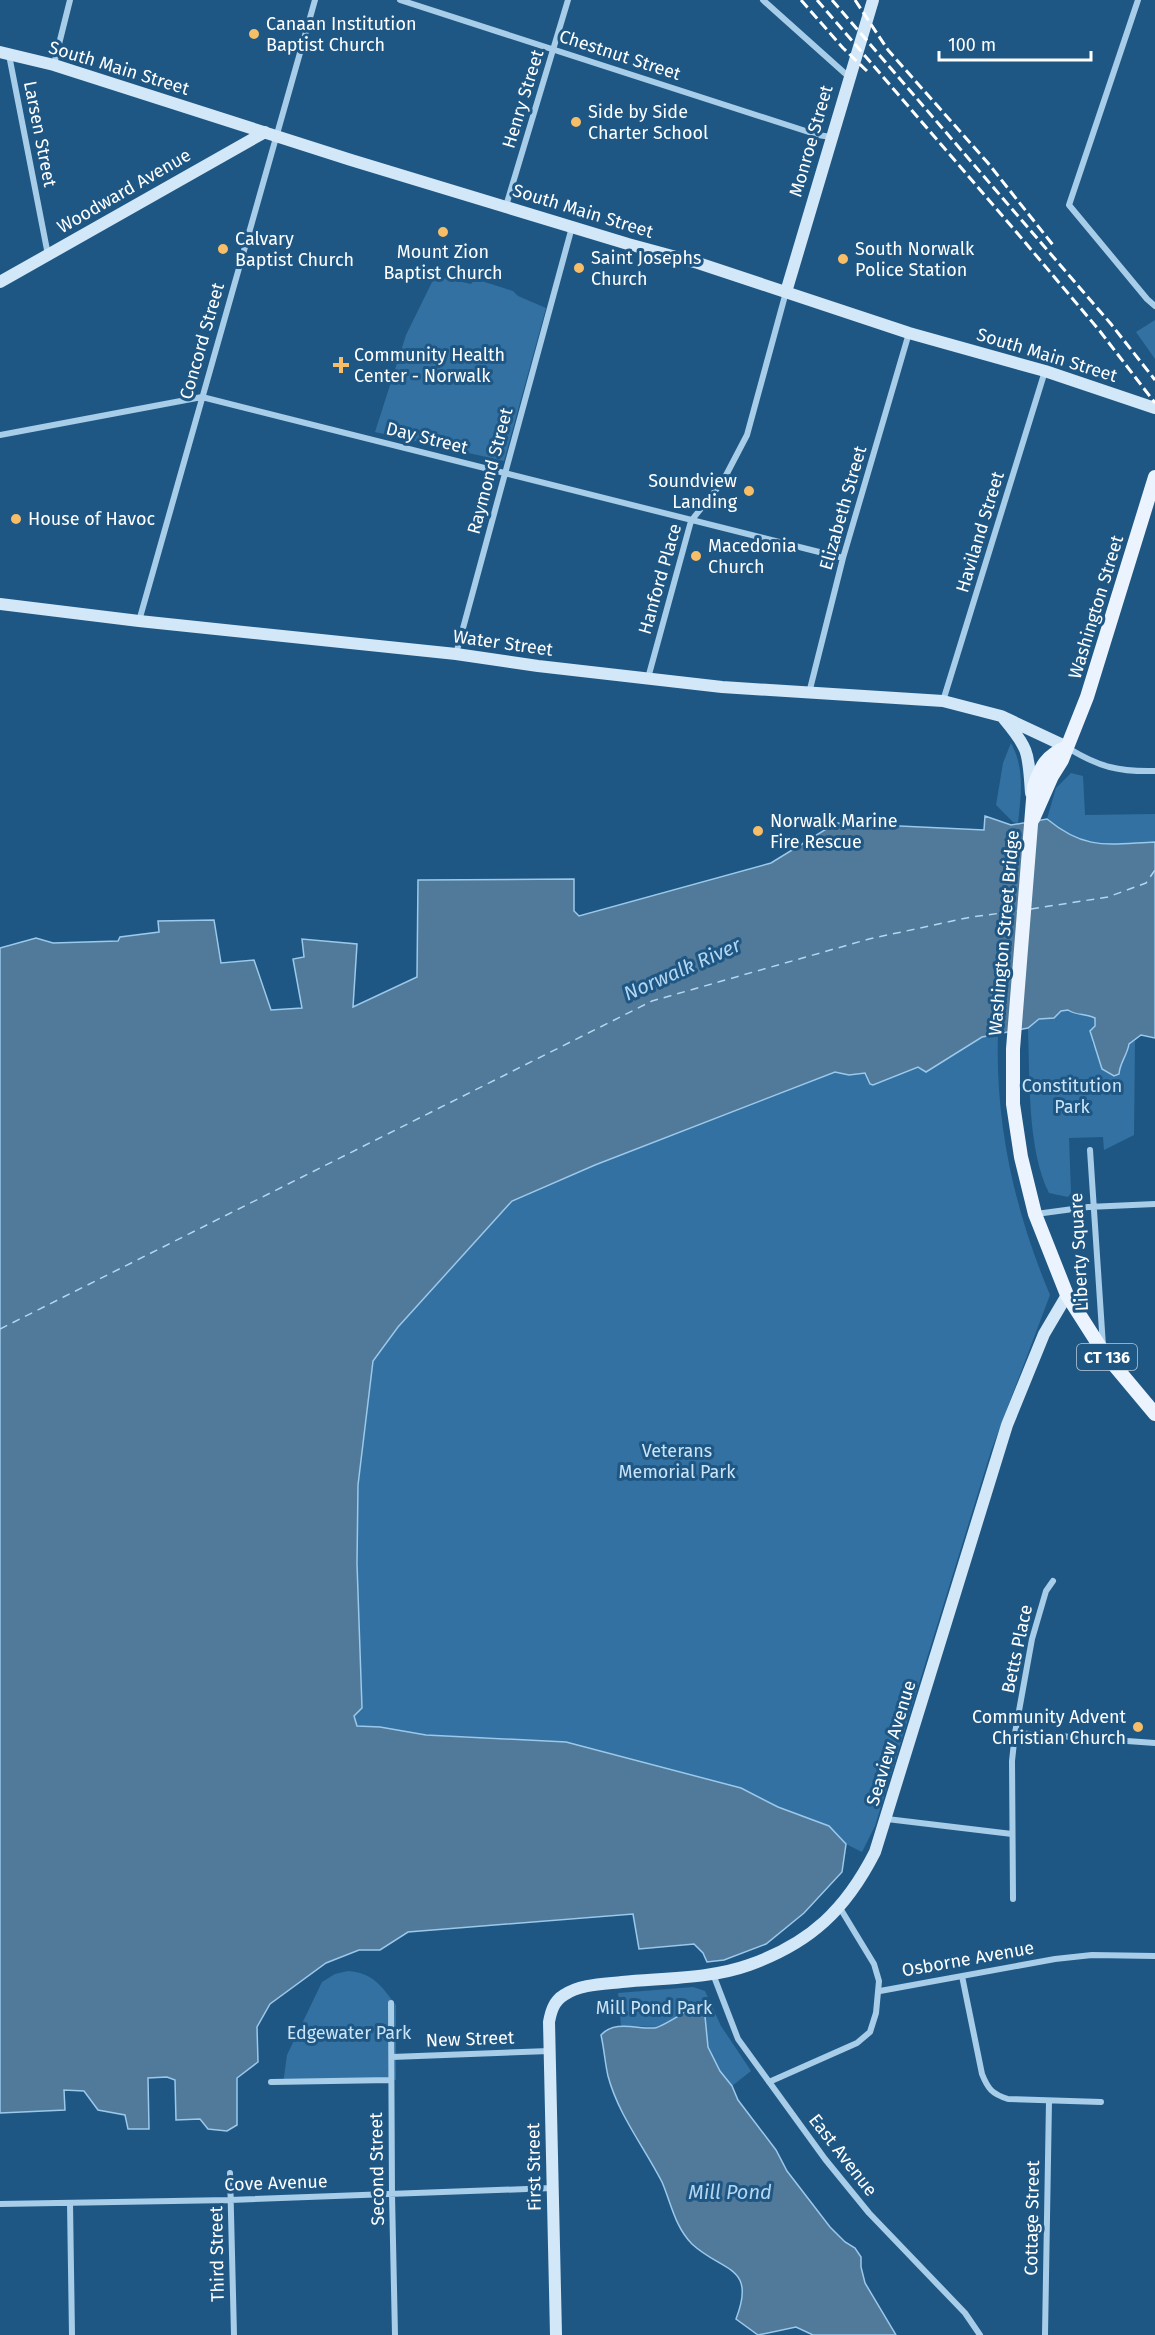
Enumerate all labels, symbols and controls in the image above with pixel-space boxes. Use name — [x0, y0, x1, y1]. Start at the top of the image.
place label: Canaan Institution Baptist Church — [266, 13, 417, 56]
scale bar — [939, 24, 1090, 62]
street label: Chestnut Street — [557, 25, 684, 85]
marker: Canaan Institution Baptist Church — [247, 27, 261, 41]
text: 100 m — [948, 34, 996, 56]
street label: South Main Street — [46, 36, 192, 100]
street label: Henry Street — [498, 47, 549, 151]
street label: Larsen Street — [19, 79, 61, 189]
street label: Monroe Street — [785, 82, 838, 199]
place label: Side by Side Charter School — [588, 101, 708, 144]
marker: Side by Side Charter School — [569, 115, 583, 129]
street label: Woodward Avenue — [53, 144, 195, 238]
street label: South Main Street — [510, 179, 656, 243]
marker: Mount Zion Baptist Church — [436, 225, 450, 239]
place label: Calvary Baptist Church — [235, 228, 354, 271]
place label: South Norwalk Police Station — [855, 238, 975, 281]
place label: Mount Zion Baptist Church — [383, 241, 503, 284]
marker: Calvary Baptist Church — [216, 242, 230, 256]
place label: Saint Josephs Church — [591, 247, 701, 290]
marker: South Norwalk Police Station — [836, 252, 850, 266]
marker: Saint Josephs Church — [572, 261, 586, 275]
street label: Concord Street — [175, 280, 229, 402]
street label: South Main Street — [974, 323, 1120, 387]
place label: Community Health Center - Norwalk — [354, 344, 505, 387]
marker: Community Health Center - Norwalk — [332, 356, 350, 374]
street label: Raymond Street — [463, 405, 518, 537]
street label: Day Street — [384, 417, 471, 459]
street label: Elizabeth Street — [815, 443, 871, 573]
street label: Haviland Street — [951, 468, 1009, 595]
place label: Soundview Landing — [648, 470, 738, 513]
marker: Soundview Landing — [742, 484, 756, 498]
place label: House of Havoc — [28, 508, 156, 530]
marker: House of Havoc — [9, 512, 23, 526]
street label: Hanford Place — [634, 521, 686, 637]
street label: Washington Street — [1064, 532, 1128, 681]
place label: Macedonia Church — [708, 535, 797, 578]
marker: Macedonia Church — [689, 549, 703, 563]
street label: Water Street — [452, 625, 555, 661]
place label: Norwalk Marine Fire Rescue — [770, 810, 898, 853]
marker: Norwalk Marine Fire Rescue — [751, 824, 765, 838]
street label: Washington Street Bridge — [984, 829, 1024, 1037]
water label: Norwalk River — [620, 932, 745, 1005]
park label: Constitution Park — [1022, 1075, 1122, 1118]
street label: Liberty Square — [1065, 1192, 1093, 1312]
road number: CT 136 — [1077, 1344, 1137, 1370]
park label: Veterans Memorial Park — [619, 1440, 736, 1483]
street label: Betts Place — [997, 1603, 1037, 1695]
street label: Seaview Avenue — [861, 1678, 921, 1808]
place label: Community Advent Christian Church — [972, 1706, 1126, 1749]
marker: Community Advent Christian Church — [1131, 1720, 1145, 1734]
street label: Osborne Avenue — [900, 1937, 1036, 1981]
park label: Mill Pond Park — [596, 1997, 713, 2019]
park label: Edgewater Park — [287, 2022, 412, 2044]
street label: New Street — [425, 2026, 515, 2052]
street label: East Avenue — [804, 2109, 882, 2201]
street label: Second Street — [365, 2112, 389, 2226]
street label: First Street — [522, 2122, 546, 2211]
street label: Cottage Street — [1020, 2160, 1044, 2276]
street label: Cove Avenue — [224, 2170, 328, 2196]
water label: Mill Pond — [688, 2180, 772, 2204]
street label: Third Street — [205, 2205, 229, 2302]

